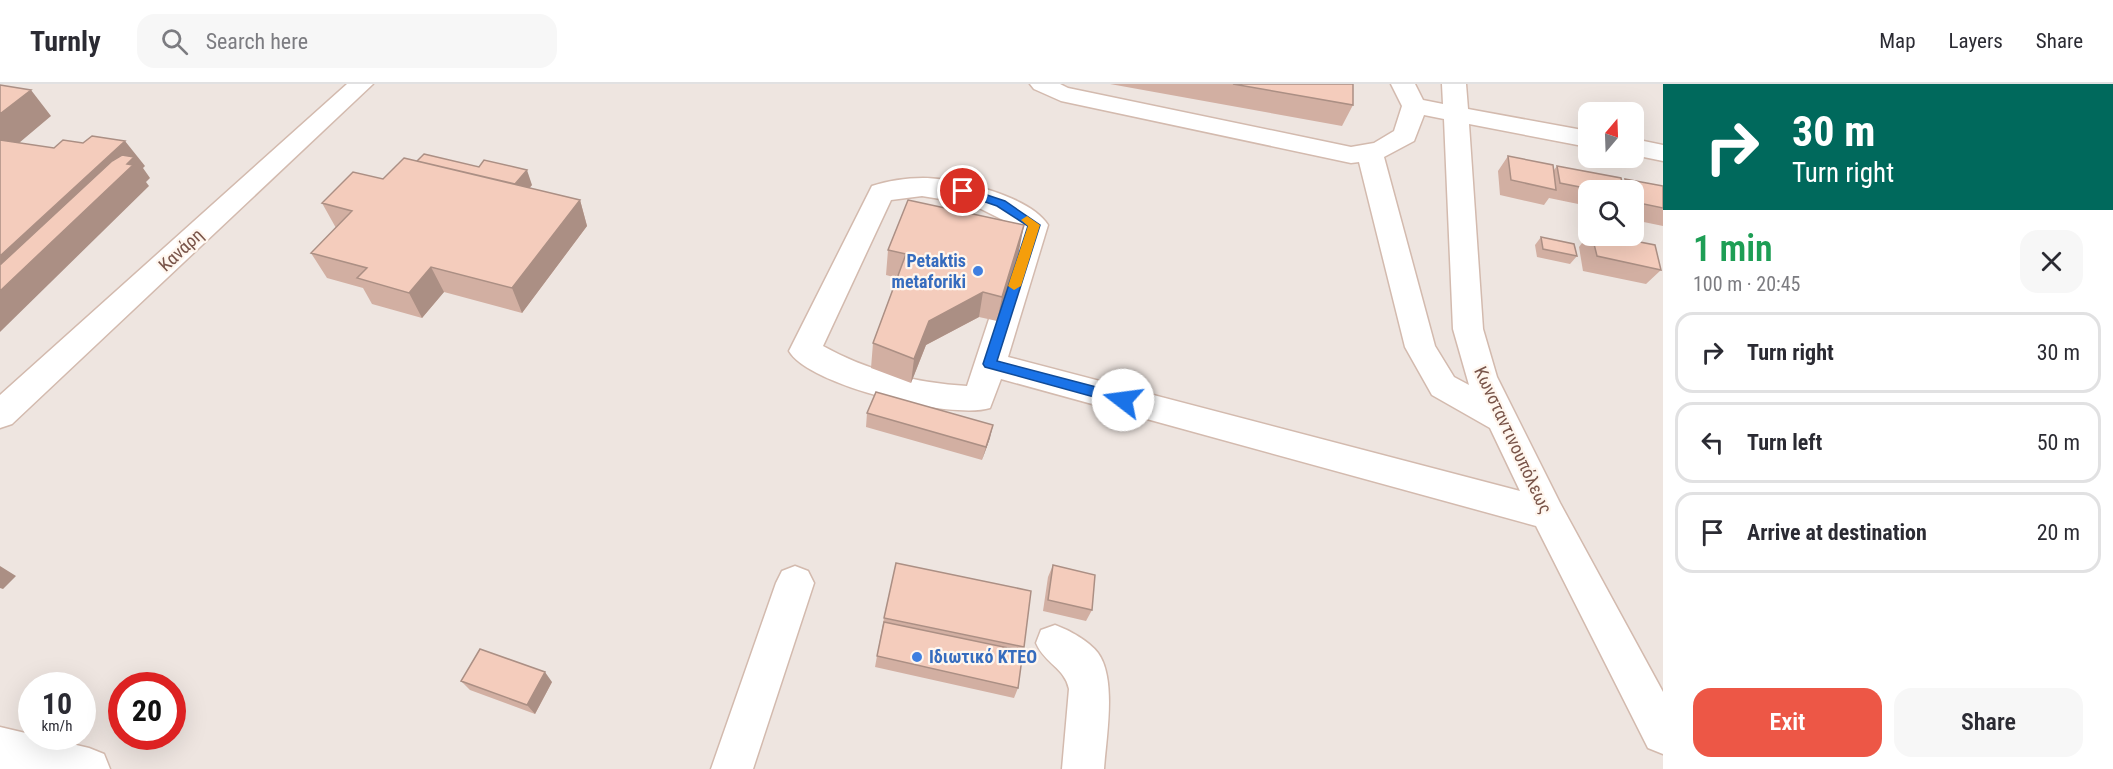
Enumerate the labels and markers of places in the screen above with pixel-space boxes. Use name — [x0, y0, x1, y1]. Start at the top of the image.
pin — [937, 165, 988, 216]
place label: Petaktis metaforiki — [892, 250, 966, 292]
marker: Petaktis metaforiki — [971, 264, 985, 278]
place label: Ιδιωτικό ΚΤΕΟ — [929, 646, 1037, 667]
marker: Ιδιωτικό ΚΤΕΟ — [910, 650, 924, 664]

